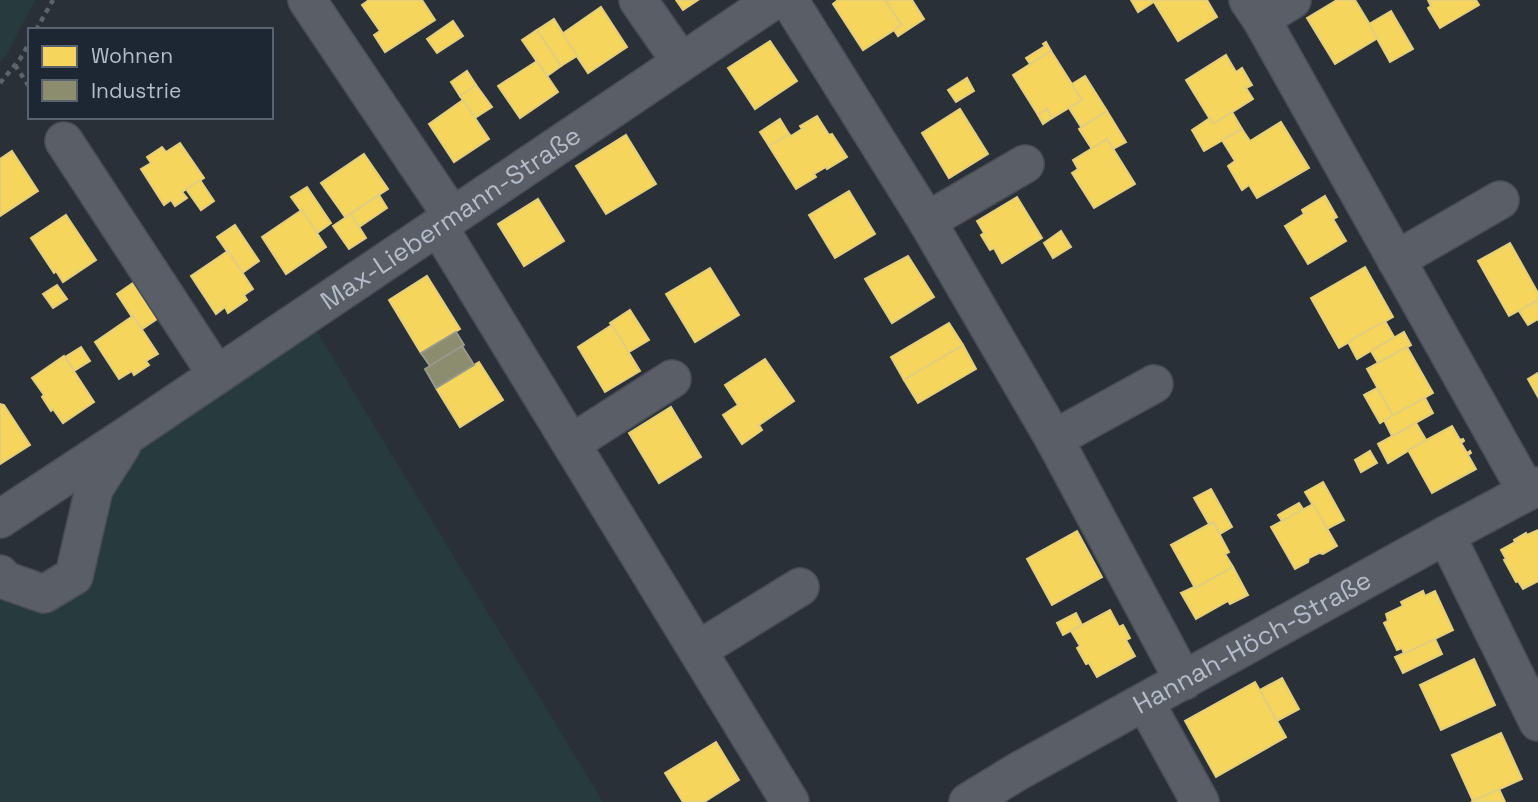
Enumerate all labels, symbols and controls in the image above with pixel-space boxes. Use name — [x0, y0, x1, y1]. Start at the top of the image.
legend — [28, 28, 273, 119]
text: Wohnen — [91, 42, 173, 69]
text: Industrie — [91, 77, 181, 104]
street label: Max-Liebermann-Straße — [314, 118, 587, 318]
street label: Hannah-Höch-Straße — [1127, 563, 1377, 722]

